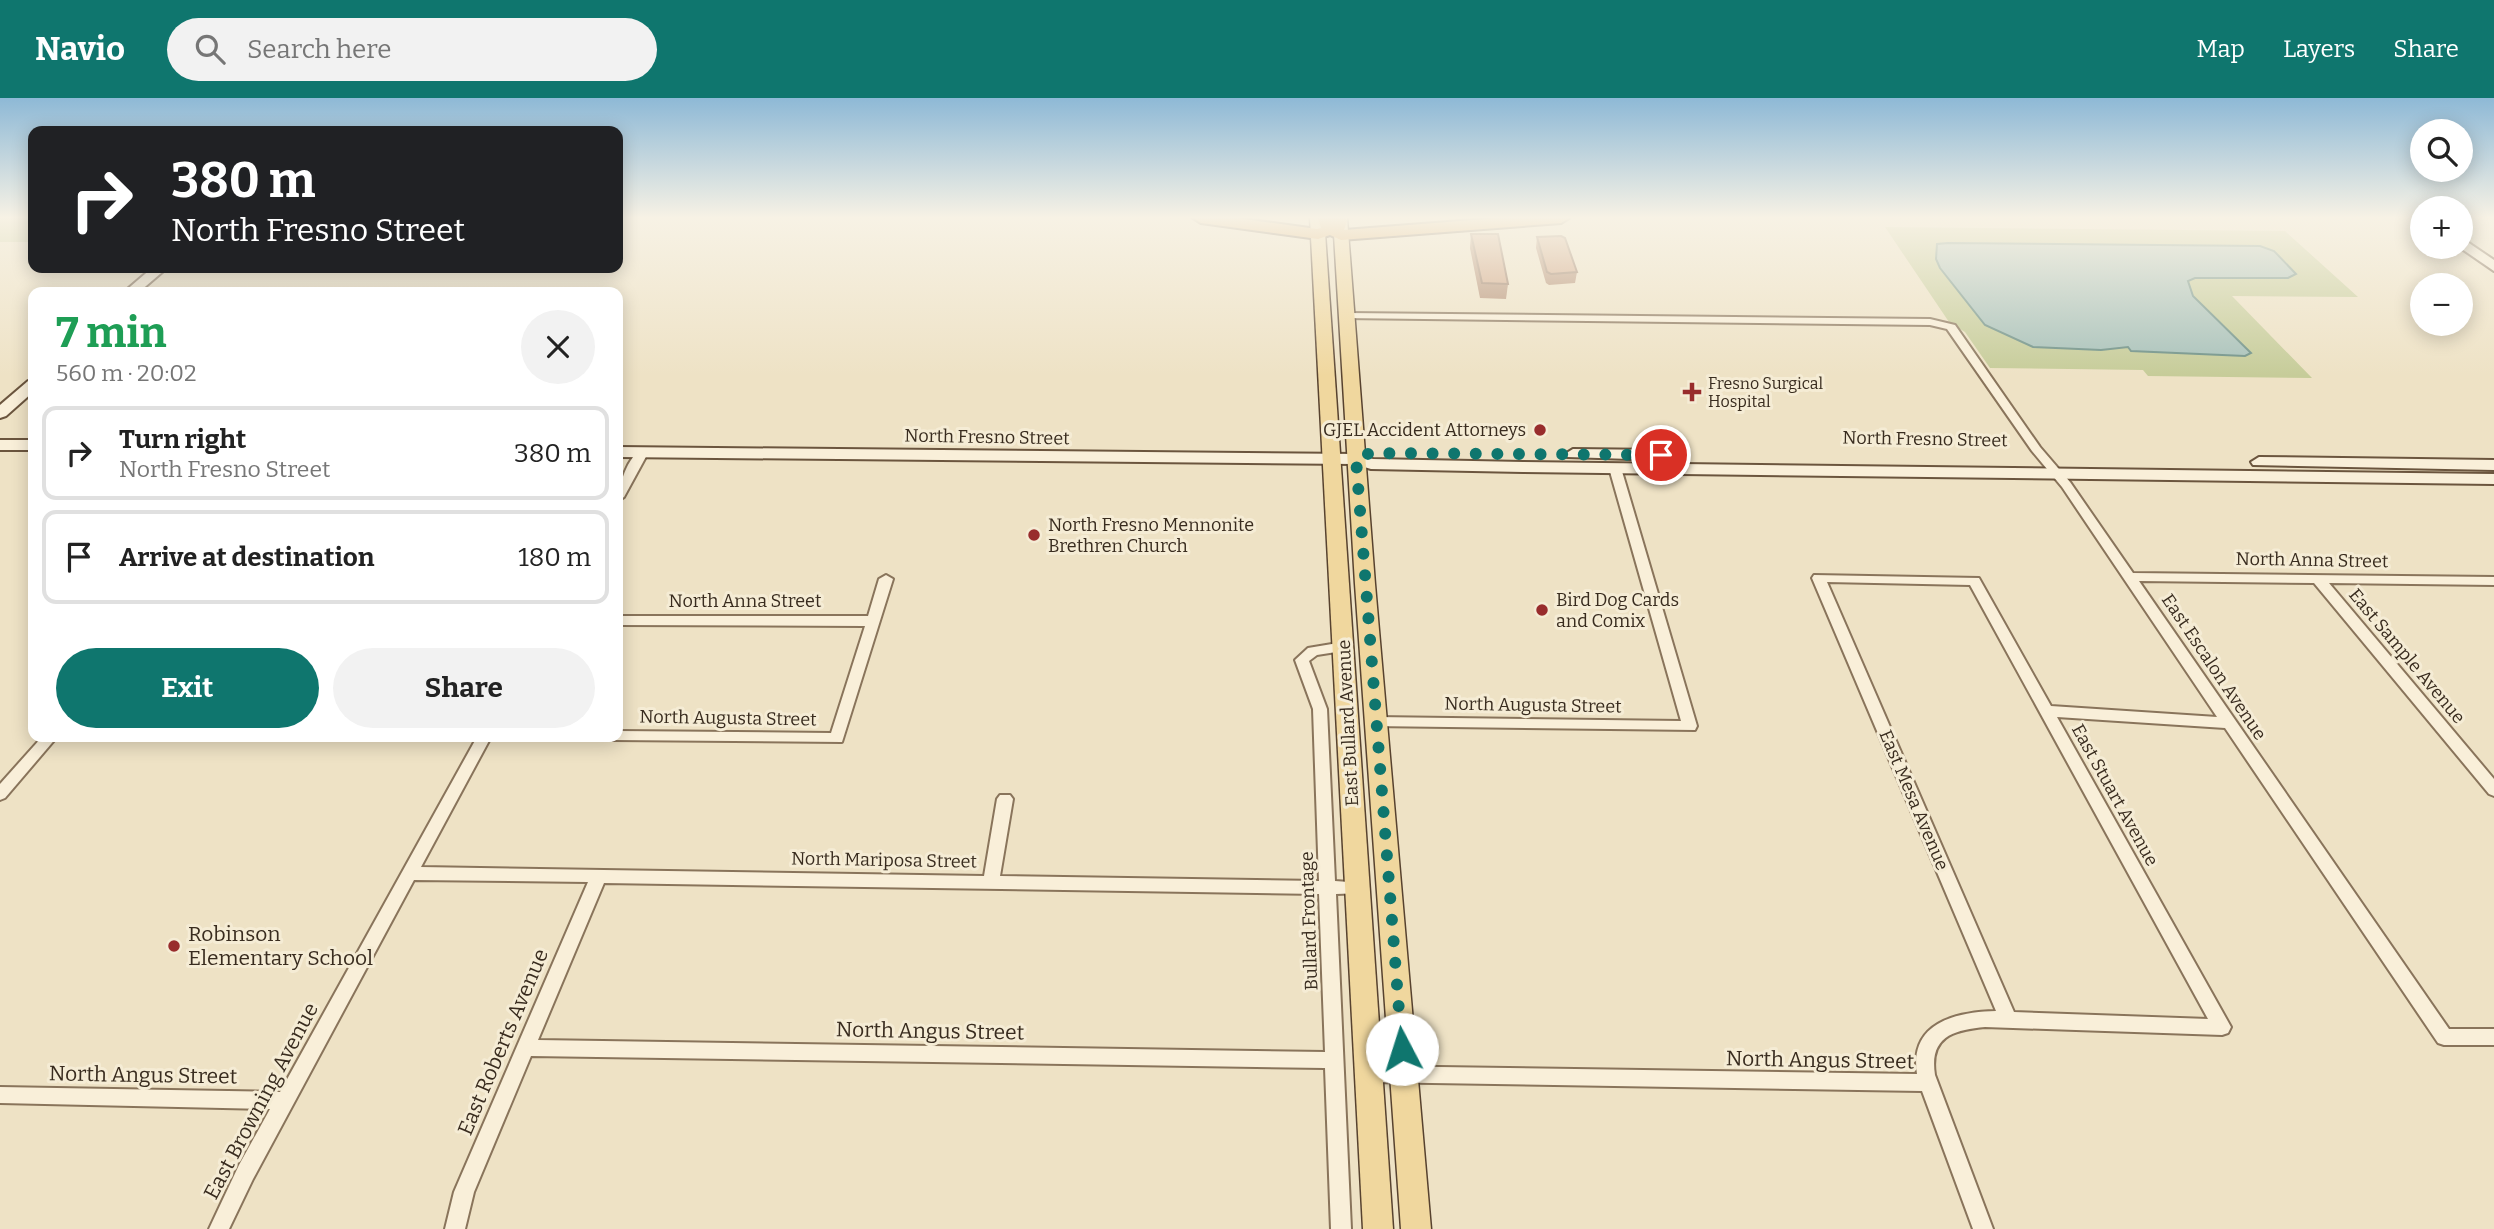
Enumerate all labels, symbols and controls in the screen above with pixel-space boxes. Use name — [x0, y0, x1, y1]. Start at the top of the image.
search box — [167, 18, 657, 81]
text: Navio — [35, 29, 125, 69]
icon: search — [191, 30, 229, 68]
text: Search here — [247, 34, 391, 65]
text: Map — [2197, 35, 2245, 63]
text: Layers — [2283, 35, 2355, 63]
text: Share — [2393, 35, 2459, 63]
map controls — [2410, 119, 2473, 336]
button: search — [2410, 119, 2473, 182]
text: 380 m — [171, 151, 315, 210]
icon: right — [56, 154, 147, 245]
button: + — [2410, 196, 2473, 259]
text: North Fresno Street — [171, 211, 465, 249]
button: − — [2410, 273, 2473, 336]
text: 7 min — [56, 308, 167, 358]
button: close — [521, 310, 595, 384]
text: 560 m · 20:02 — [56, 359, 196, 387]
place label: Fresno Surgical Hospital — [1708, 374, 1824, 411]
marker: Fresno Surgical Hospital — [1682, 382, 1702, 402]
place label: GJEL Accident Attorneys — [1323, 419, 1526, 441]
marker: GJEL Accident Attorneys — [1532, 422, 1548, 438]
text: Turn right — [119, 424, 246, 455]
street label: North Fresno Street — [904, 425, 1070, 449]
pin — [1631, 425, 1691, 485]
street label: North Fresno Street — [1842, 427, 2008, 451]
icon: right — [60, 434, 98, 472]
icon: arrive — [1642, 436, 1680, 474]
text: 380 m — [514, 438, 591, 469]
text: North Fresno Street — [119, 455, 330, 483]
place label: North Fresno Mennonite Brethren Church — [1048, 514, 1254, 557]
marker: North Fresno Mennonite Brethren Church — [1026, 527, 1042, 543]
icon: arrive — [60, 538, 98, 576]
text: Arrive at destination — [119, 542, 374, 573]
text: 180 m — [518, 542, 591, 573]
street label: North Anna Street — [2235, 548, 2389, 572]
street label: East Sample Avenue — [2344, 584, 2470, 728]
place label: Bird Dog Cards and Comix — [1556, 589, 1679, 632]
street label: North Anna Street — [669, 590, 822, 612]
street label: East Escalon Avenue — [2157, 590, 2271, 744]
marker: Bird Dog Cards and Comix — [1534, 602, 1550, 618]
street label: East Bullard Avenue — [1333, 639, 1363, 807]
button: Exit — [56, 648, 319, 728]
button: Share — [333, 648, 595, 728]
street label: North Augusta Street — [1444, 692, 1622, 718]
street label: North Augusta Street — [639, 705, 817, 731]
street label: East Stuart Avenue — [2067, 720, 2163, 870]
street label: East Mesa Avenue — [1875, 727, 1953, 873]
street label: North Mariposa Street — [791, 847, 978, 873]
street label: Bullard Frontage — [1296, 851, 1322, 991]
place label: Robinson Elementary School — [188, 921, 373, 971]
marker: Robinson Elementary School — [166, 938, 182, 954]
street label: East Roberts Avenue — [452, 945, 554, 1139]
street label: East Browning Avenue — [198, 998, 324, 1204]
position arrow — [1365, 1012, 1439, 1086]
street label: North Angus Street — [836, 1016, 1025, 1046]
street label: North Angus Street — [1726, 1045, 1915, 1075]
street label: North Angus Street — [49, 1060, 238, 1090]

